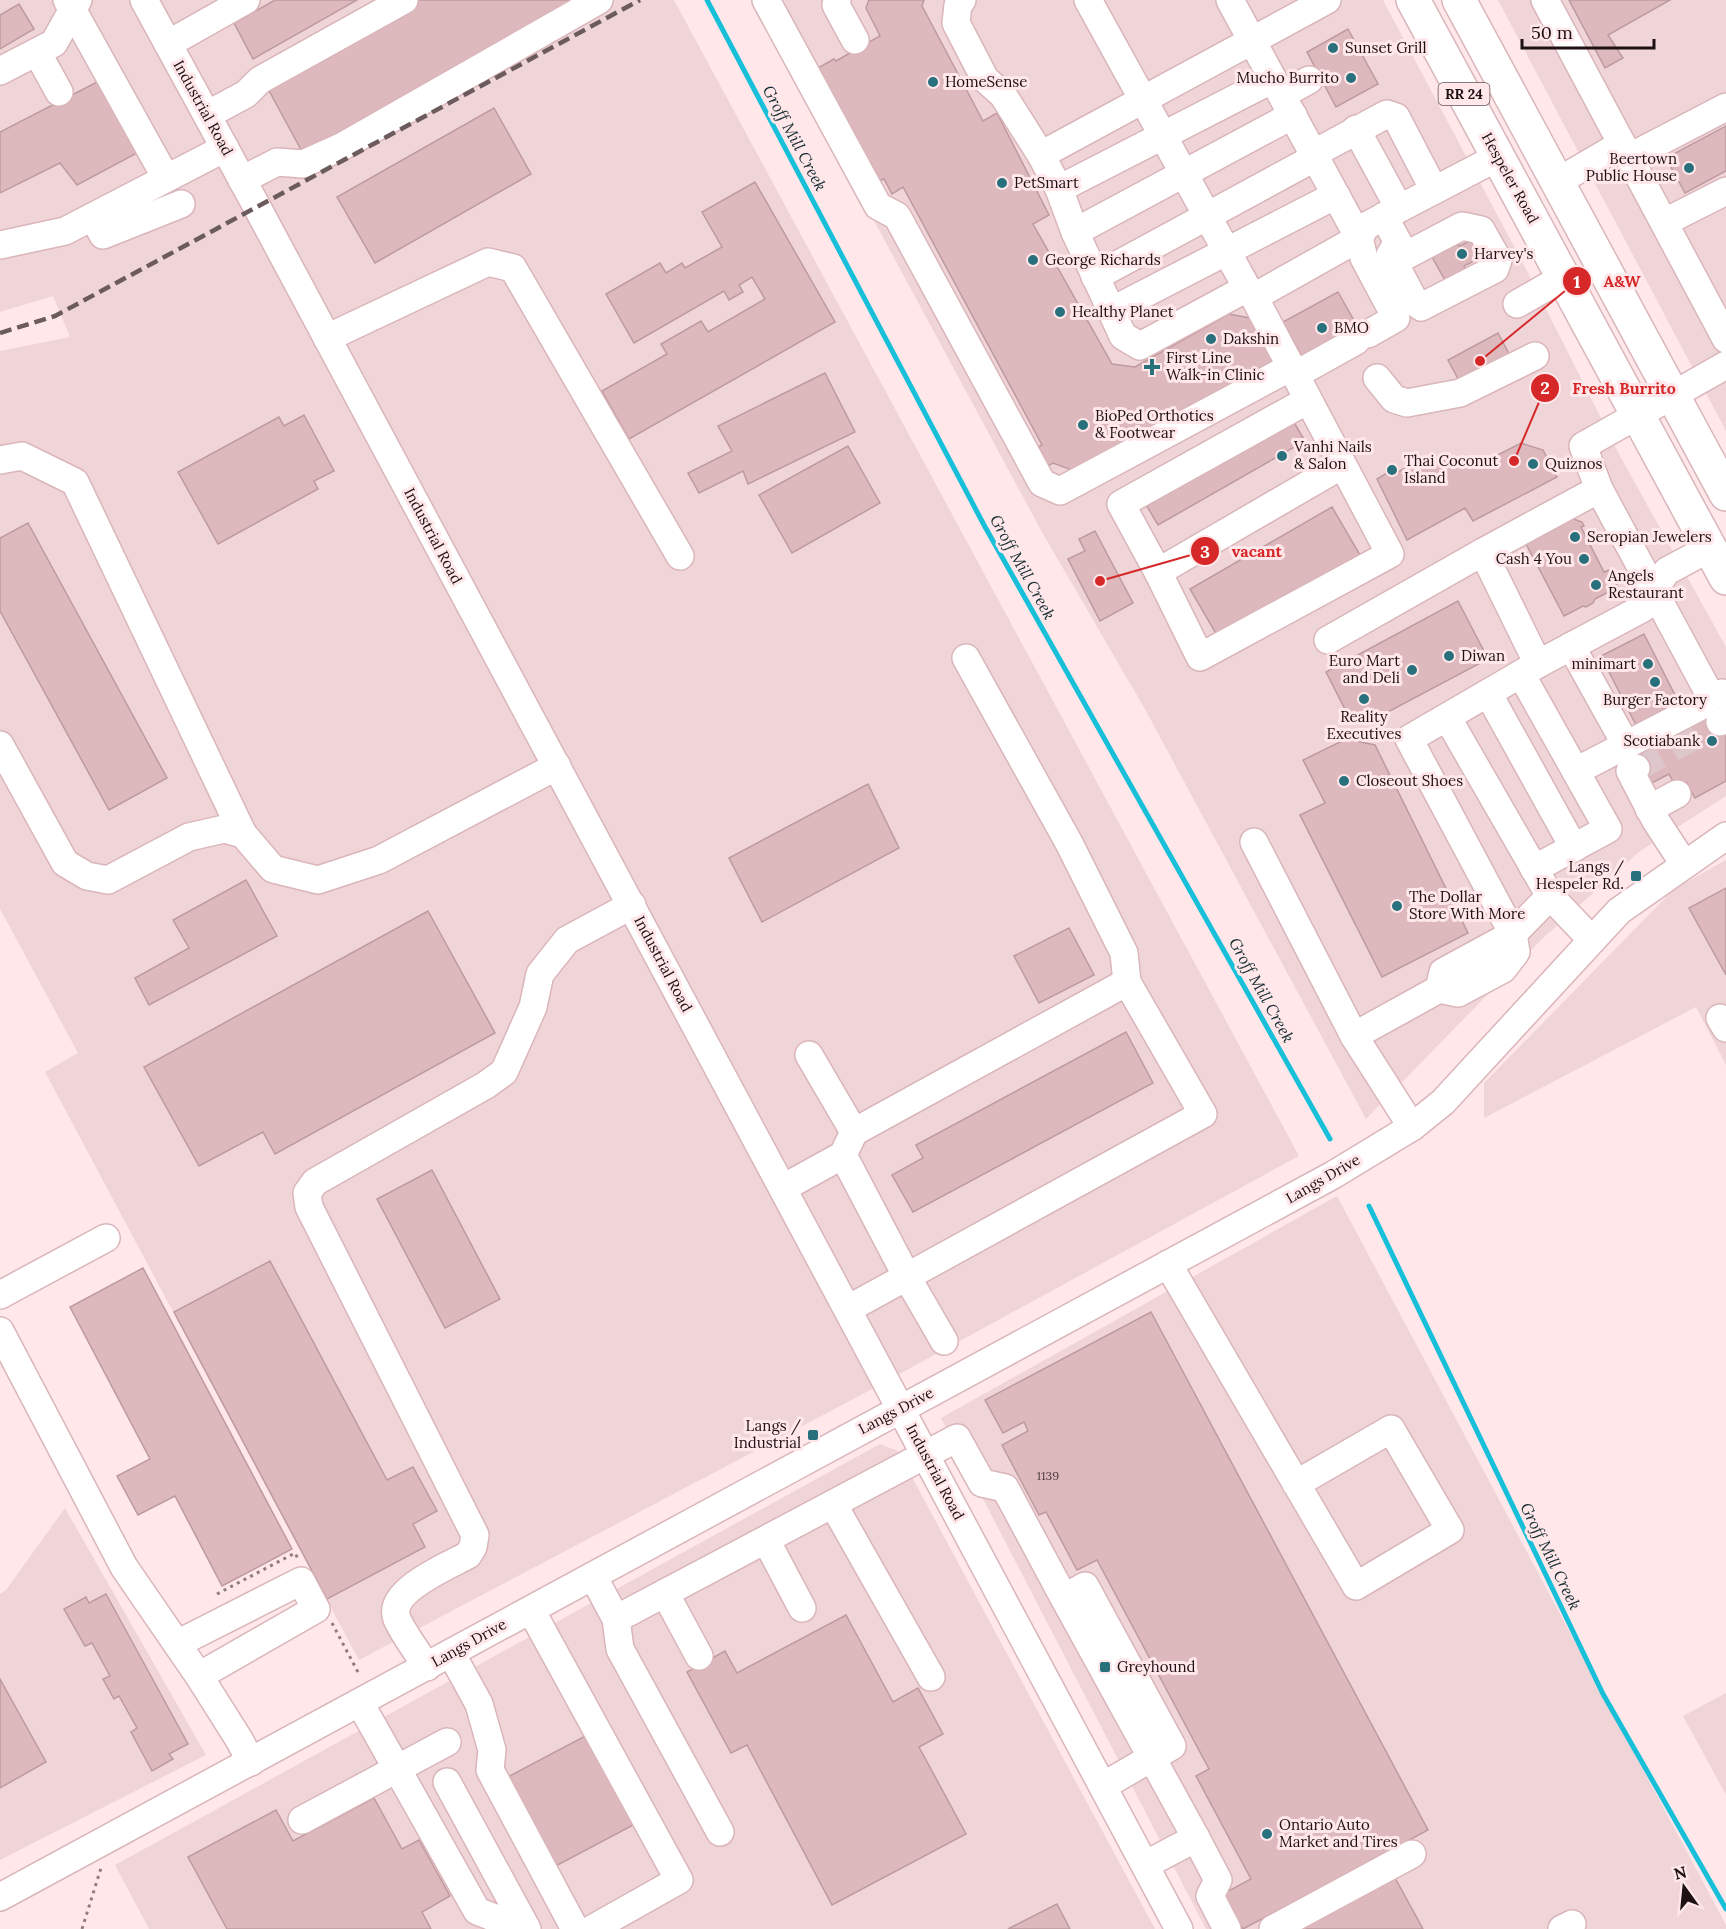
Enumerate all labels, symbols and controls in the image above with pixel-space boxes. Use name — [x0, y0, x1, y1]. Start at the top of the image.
scale bar — [1522, 12, 1654, 50]
text: 50 m — [1531, 21, 1573, 44]
place label: Sunset Grill — [1345, 38, 1426, 57]
marker: Sunset Grill — [1326, 41, 1340, 55]
street label: Industrial Road — [169, 57, 237, 159]
place label: Mucho Burrito — [1236, 68, 1339, 87]
marker: Mucho Burrito — [1344, 71, 1358, 85]
place label: HomeSense — [945, 72, 1027, 91]
marker: HomeSense — [926, 75, 940, 89]
water label: Groff Mill Creek — [759, 82, 831, 194]
road number: RR 24 — [1438, 83, 1490, 105]
street label: Hespeler Road — [1478, 129, 1543, 227]
place label: Beertown Public House — [1586, 149, 1677, 185]
marker: Beertown Public House — [1682, 161, 1696, 175]
place label: PetSmart — [1014, 173, 1079, 192]
marker: PetSmart — [995, 176, 1009, 190]
place label: Harvey's — [1474, 244, 1534, 263]
marker: Harvey's — [1455, 247, 1469, 261]
place label: George Richards — [1045, 250, 1161, 269]
marker: George Richards — [1026, 253, 1040, 267]
callout: A&W — [1562, 264, 1653, 298]
text: 1 — [1573, 270, 1581, 293]
text: A&W — [1604, 271, 1641, 291]
place label: Healthy Planet — [1072, 302, 1174, 321]
marker: Healthy Planet — [1053, 305, 1067, 319]
place label: BMO — [1334, 318, 1369, 337]
marker: BMO — [1315, 321, 1329, 335]
place label: Dakshin — [1223, 329, 1279, 348]
marker: Dakshin — [1204, 332, 1218, 346]
place label: First Line Walk-in Clinic — [1166, 348, 1265, 384]
marker: First Line Walk-in Clinic — [1143, 358, 1161, 376]
callout: Fresh Burrito — [1530, 371, 1687, 405]
text: 2 — [1540, 376, 1550, 399]
text: Fresh Burrito — [1572, 378, 1676, 398]
place label: BioPed Orthotics & Footwear — [1095, 406, 1214, 442]
marker: BioPed Orthotics & Footwear — [1076, 418, 1090, 432]
place label: Vanhi Nails & Salon — [1293, 437, 1372, 473]
marker: Vanhi Nails & Salon — [1275, 449, 1289, 463]
place label: Thai Coconut Island — [1404, 451, 1498, 487]
place label: Quiznos — [1545, 454, 1603, 473]
marker: Quiznos — [1526, 457, 1540, 471]
marker: Thai Coconut Island — [1385, 463, 1399, 477]
street label: Industrial Road — [400, 485, 467, 587]
water label: Groff Mill Creek — [986, 511, 1060, 623]
place label: Seropian Jewelers — [1587, 527, 1712, 546]
marker: Seropian Jewelers — [1568, 530, 1582, 544]
callout: vacant — [1190, 534, 1294, 568]
text: 3 — [1200, 540, 1210, 563]
text: vacant — [1232, 541, 1283, 561]
place label: Cash 4 You — [1496, 549, 1572, 568]
marker: Cash 4 You — [1577, 552, 1591, 566]
place label: Angels Restaurant — [1607, 566, 1684, 602]
marker: Angels Restaurant — [1589, 578, 1603, 592]
place label: Diwan — [1461, 646, 1505, 665]
marker: Diwan — [1442, 649, 1456, 663]
place label: Euro Mart and Deli — [1329, 651, 1400, 687]
place label: minimart — [1571, 654, 1636, 673]
marker: minimart — [1641, 657, 1655, 671]
marker: Euro Mart and Deli — [1405, 663, 1419, 677]
marker: Burger Factory — [1648, 675, 1662, 689]
place label: Burger Factory — [1603, 690, 1707, 709]
marker: Reality Executives — [1357, 692, 1371, 706]
place label: Reality Executives — [1327, 707, 1401, 743]
place label: Scotiabank — [1623, 731, 1700, 750]
marker: Scotiabank — [1705, 734, 1719, 748]
place label: Closeout Shoes — [1356, 771, 1463, 790]
marker: Closeout Shoes — [1337, 774, 1351, 788]
place label: Langs / Hespeler Rd. — [1536, 857, 1625, 893]
marker: Langs / Hespeler Rd. — [1629, 869, 1643, 883]
place label: The Dollar Store With More — [1409, 887, 1525, 923]
marker: The Dollar Store With More — [1390, 899, 1404, 913]
street label: Industrial Road — [630, 913, 697, 1015]
water label: Groff Mill Creek — [1225, 934, 1299, 1046]
street label: Langs Drive — [1282, 1150, 1363, 1207]
street label: Langs Drive — [855, 1383, 937, 1438]
place label: Langs / Industrial — [734, 1416, 802, 1452]
street label: Industrial Road — [902, 1421, 969, 1523]
marker: Langs / Industrial — [806, 1428, 820, 1442]
house number: 1139 — [1037, 1468, 1059, 1483]
water label: Groff Mill Creek — [1516, 1499, 1586, 1613]
street label: Langs Drive — [428, 1614, 509, 1671]
place label: Greyhound — [1117, 1657, 1196, 1676]
marker: Greyhound — [1098, 1660, 1112, 1674]
place label: Ontario Auto Market and Tires — [1279, 1815, 1398, 1851]
marker: Ontario Auto Market and Tires — [1260, 1827, 1274, 1841]
north arrow — [1654, 1857, 1714, 1917]
text: N — [1672, 1861, 1689, 1884]

